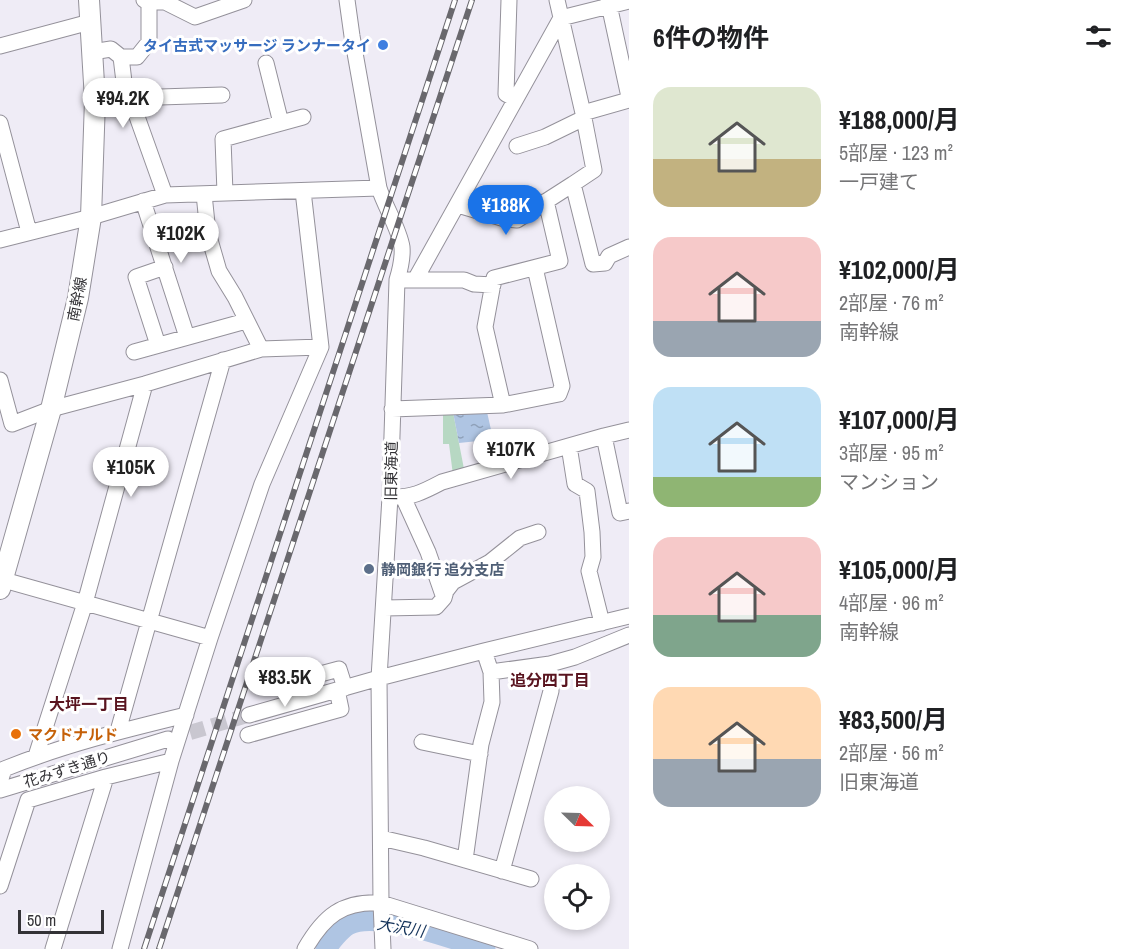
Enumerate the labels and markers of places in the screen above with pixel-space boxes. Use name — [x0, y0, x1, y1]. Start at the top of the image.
place label: タイ古式マッサージ ランナータイ — [143, 35, 371, 56]
marker: タイ古式マッサージ ランナータイ — [376, 38, 390, 52]
pin: ¥94.2K — [74, 78, 172, 129]
pin: ¥188K — [464, 185, 548, 236]
pin: ¥102K — [139, 213, 223, 264]
pin: ¥107K — [469, 429, 553, 480]
pin: ¥105K — [89, 447, 173, 498]
place label: 静岡銀行 追分支店 — [381, 559, 504, 580]
marker: 静岡銀行 追分支店 — [362, 562, 376, 576]
pin: ¥83.5K — [236, 657, 334, 708]
place label: マクドナルド — [28, 724, 118, 745]
marker: マクドナルド — [9, 727, 23, 741]

